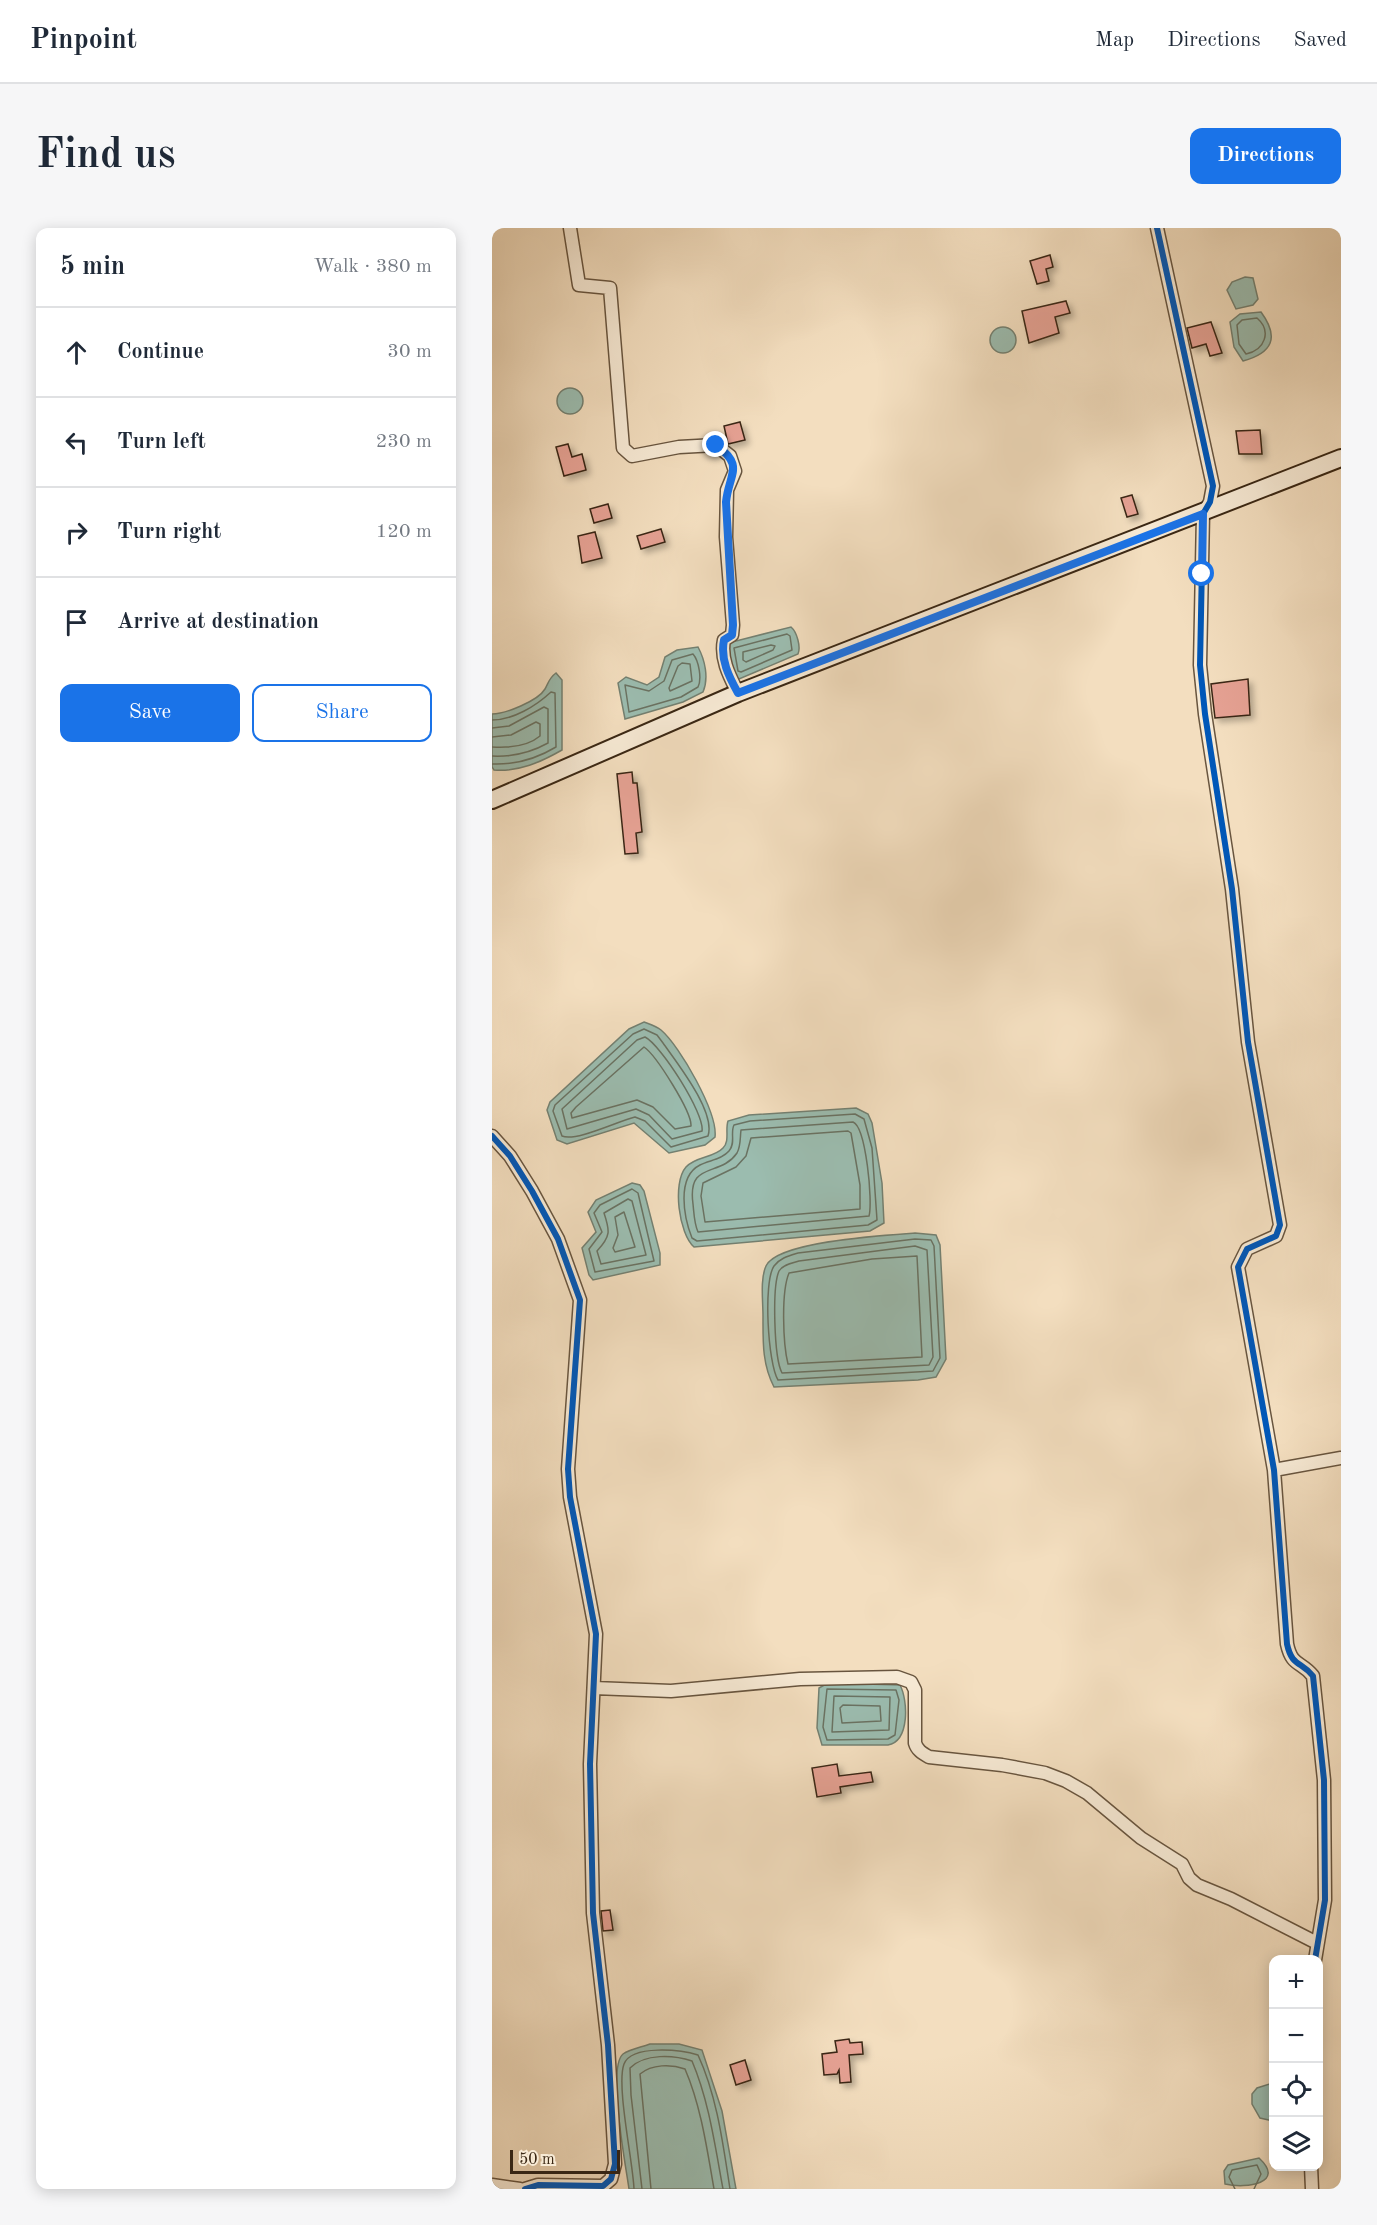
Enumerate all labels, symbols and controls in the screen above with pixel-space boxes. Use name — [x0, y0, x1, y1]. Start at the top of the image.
text: Pinpoint — [30, 27, 137, 55]
text: Map — [1095, 30, 1134, 51]
text: Directions — [1167, 30, 1261, 51]
text: Saved — [1294, 30, 1347, 51]
button: Directions — [1190, 128, 1341, 184]
text: Find us — [36, 135, 175, 177]
text: 5 min — [60, 254, 125, 280]
text: Walk · 380 m — [313, 257, 432, 277]
icon: ahead — [60, 336, 93, 369]
text: Continue — [117, 341, 204, 363]
text: 30 m — [387, 342, 432, 362]
icon: left — [60, 426, 93, 459]
text: Turn left — [117, 431, 206, 453]
route end — [702, 431, 728, 457]
text: 230 m — [376, 432, 432, 452]
icon: right — [60, 516, 93, 549]
text: Turn right — [117, 521, 221, 543]
text: 120 m — [376, 522, 432, 542]
route start — [1188, 560, 1214, 586]
icon: arrive — [60, 606, 93, 639]
text: Arrive at destination — [117, 611, 319, 633]
button: Save — [60, 684, 240, 742]
button: Share — [252, 684, 432, 742]
map controls — [1269, 1955, 1323, 2171]
button: + — [1269, 1955, 1323, 2009]
button: − — [1269, 2009, 1323, 2063]
button: locate — [1269, 2063, 1323, 2117]
button: layers — [1269, 2117, 1323, 2171]
scale bar — [510, 2147, 620, 2174]
text: 50 m — [519, 2152, 555, 2168]

